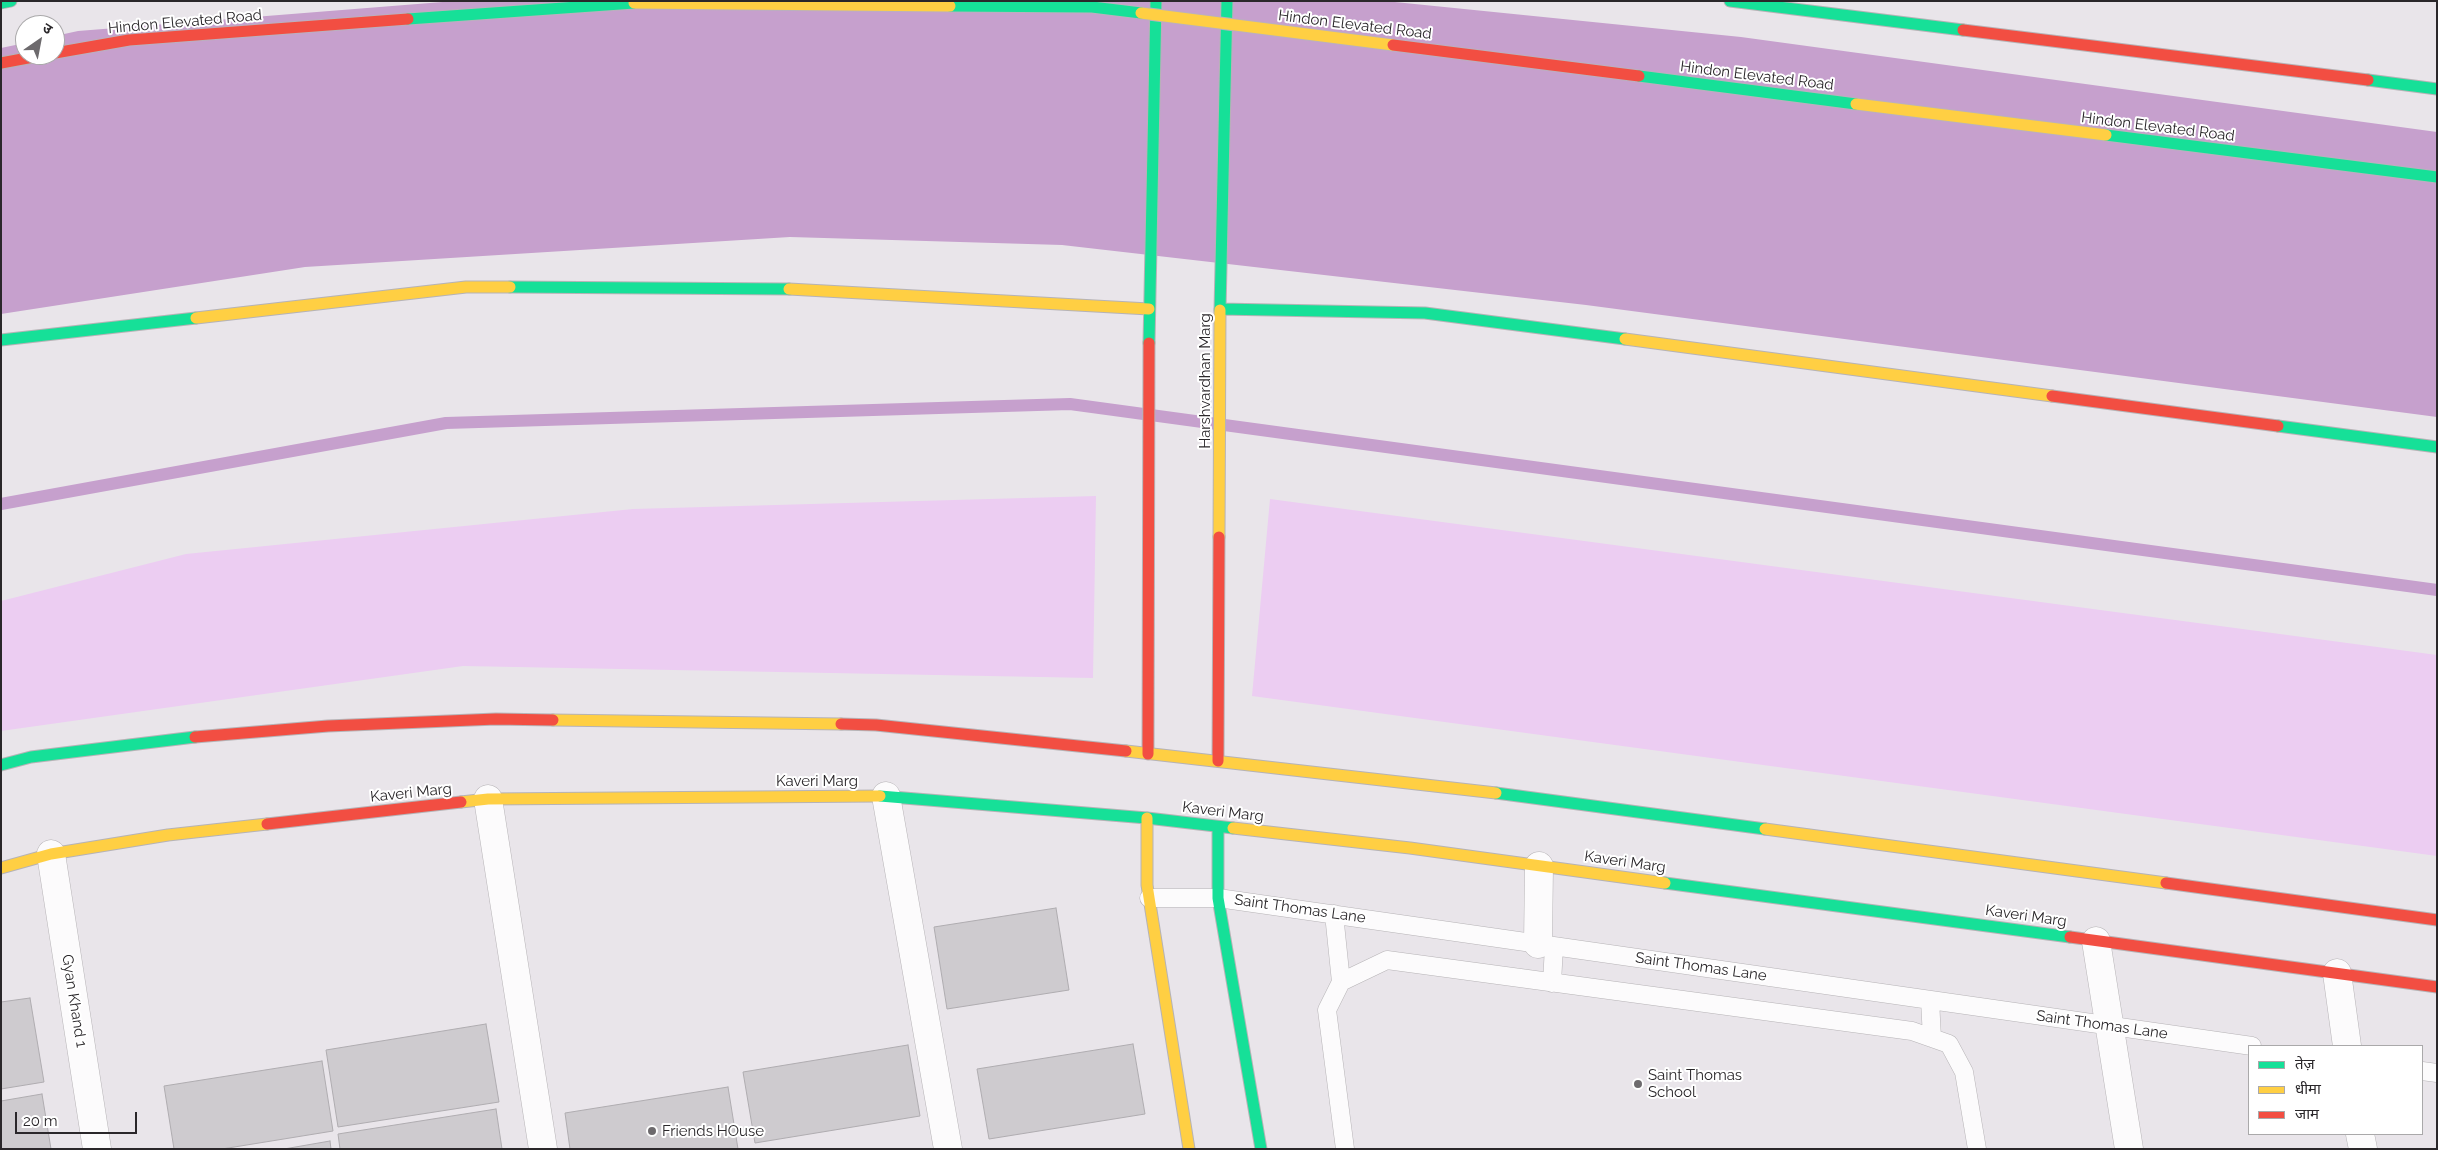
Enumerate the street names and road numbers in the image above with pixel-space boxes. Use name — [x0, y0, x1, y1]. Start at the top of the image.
street label: Hindon Elevated Road — [107, 6, 263, 38]
street label: Hindon Elevated Road — [1277, 7, 1433, 43]
street label: Hindon Elevated Road — [1679, 58, 1835, 94]
street label: Hindon Elevated Road — [2080, 109, 2236, 145]
street label: Harshvardhan Marg — [1196, 313, 1214, 449]
street label: Kaveri Marg — [776, 772, 858, 790]
street label: Kaveri Marg — [369, 780, 453, 806]
street label: Kaveri Marg — [1181, 798, 1265, 826]
street label: Kaveri Marg — [1583, 847, 1667, 877]
street label: Saint Thomas Lane — [1233, 891, 1367, 927]
street label: Kaveri Marg — [1984, 901, 2068, 931]
street label: Saint Thomas Lane — [1634, 949, 1768, 985]
street label: Gyan Khand 1 — [58, 953, 90, 1049]
street label: Saint Thomas Lane — [2035, 1007, 2169, 1043]

